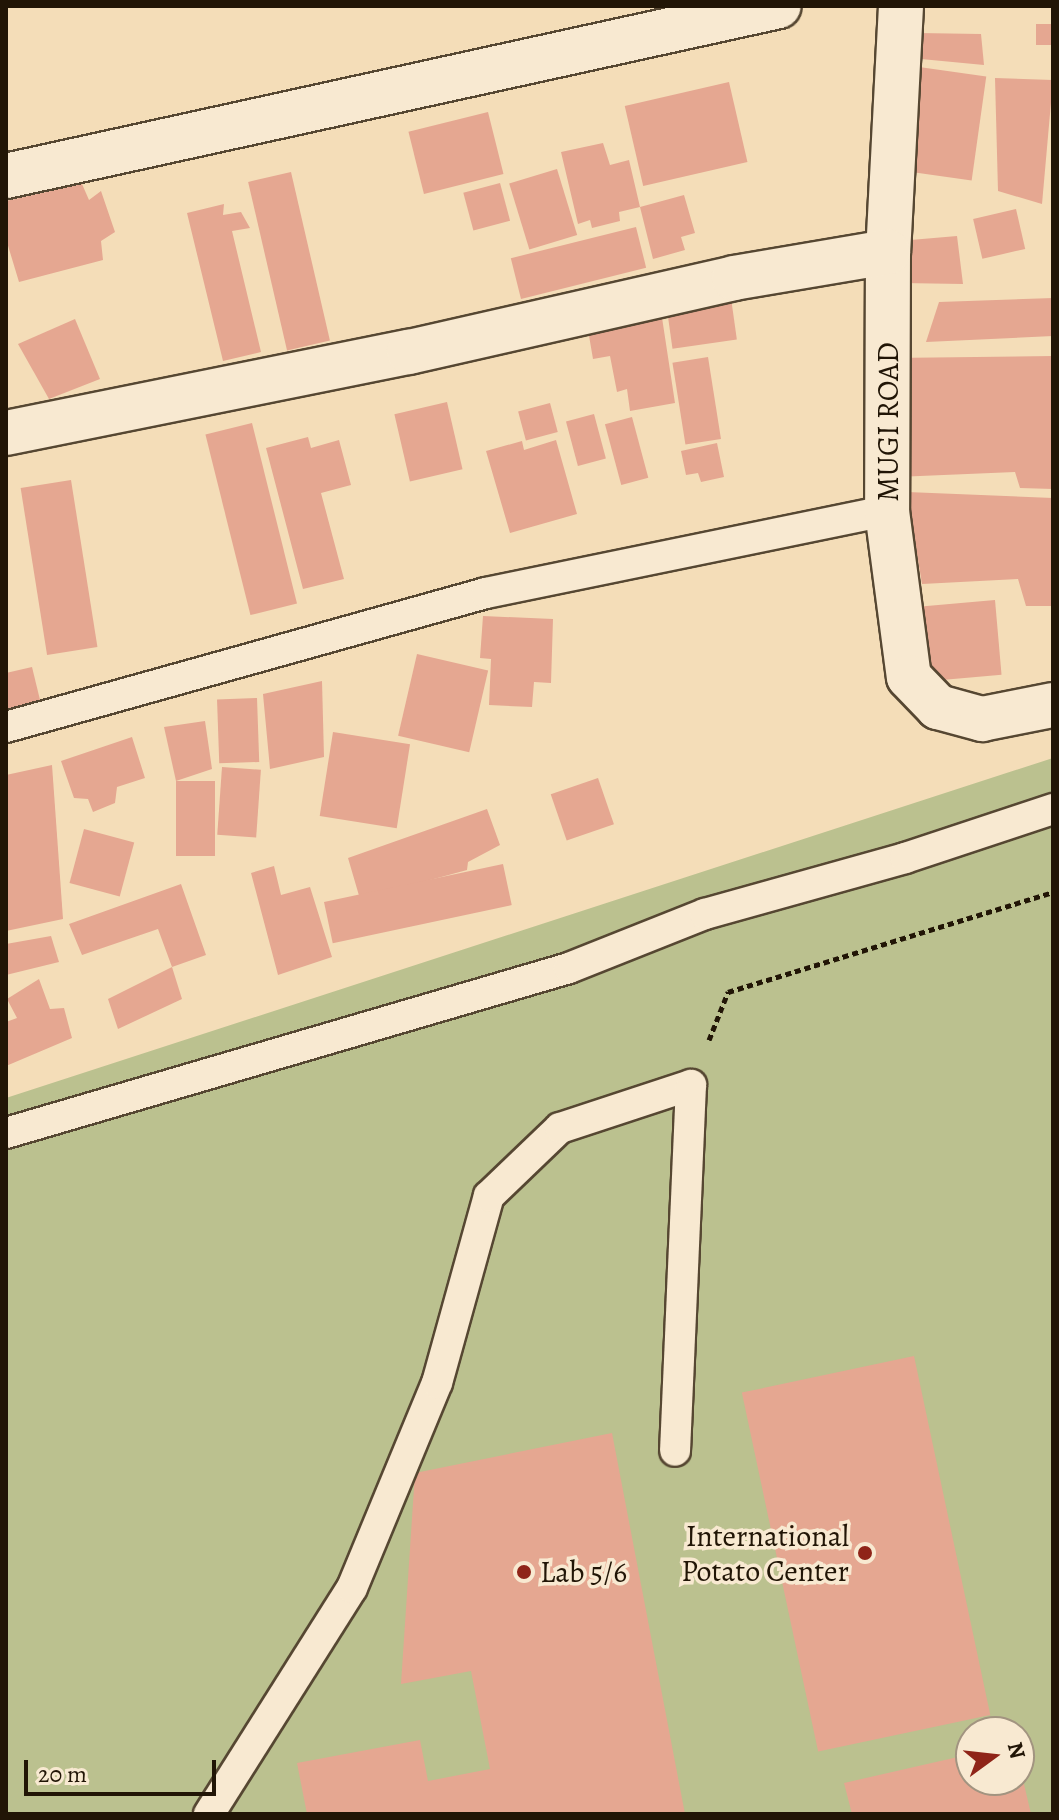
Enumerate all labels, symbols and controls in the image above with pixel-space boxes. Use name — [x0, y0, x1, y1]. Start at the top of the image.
street label: MUGI ROAD — [870, 342, 906, 502]
place label: International Potato Center — [681, 1518, 849, 1588]
marker: International Potato Center — [856, 1544, 874, 1562]
place label: Lab 5/6 — [540, 1554, 627, 1590]
marker: Lab 5/6 — [515, 1563, 533, 1581]
north arrow — [955, 1716, 1035, 1796]
text: N — [1000, 1739, 1033, 1762]
scale bar — [28, 1744, 220, 1794]
text: 20 m — [38, 1758, 87, 1790]

